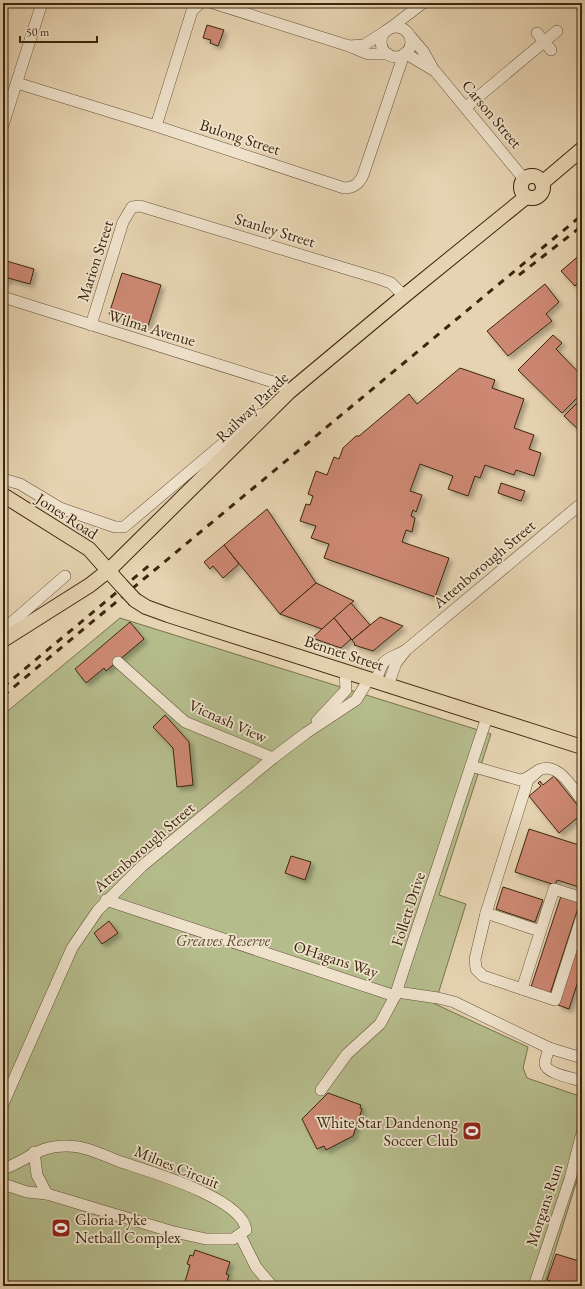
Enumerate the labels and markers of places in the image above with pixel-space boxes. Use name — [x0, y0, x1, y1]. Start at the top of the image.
place label: White Star Dandenong Soccer Club — [316, 1112, 459, 1151]
sports icon: White Star Dandenong Soccer Club — [461, 1120, 483, 1142]
place label: Gloria Pyke Netball Complex — [75, 1209, 181, 1248]
sports icon: Gloria Pyke Netball Complex — [50, 1217, 72, 1239]

